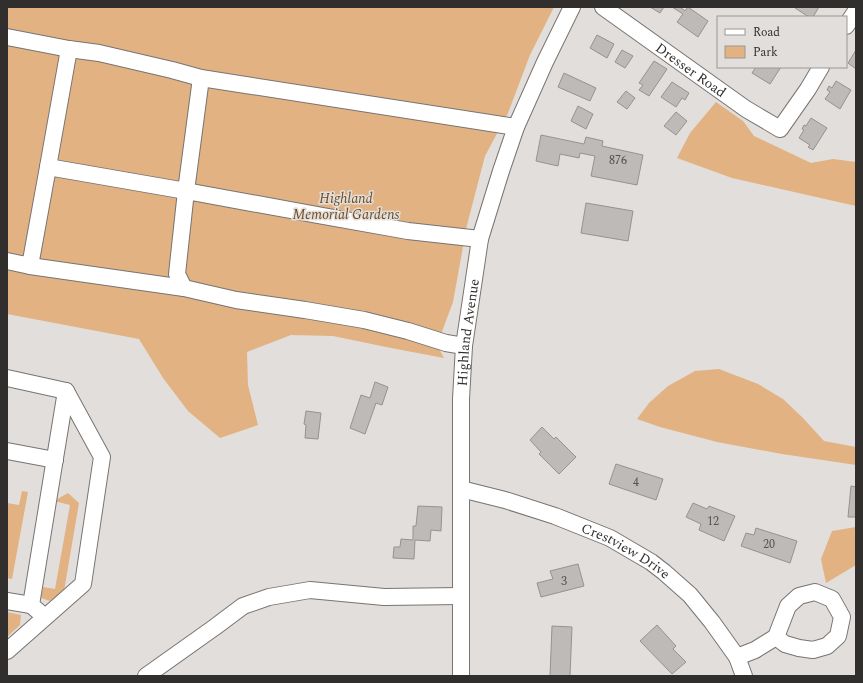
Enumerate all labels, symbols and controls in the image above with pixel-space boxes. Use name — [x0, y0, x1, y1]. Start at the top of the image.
legend — [717, 16, 847, 68]
text: Road — [753, 23, 780, 42]
street label: Dresser Road — [651, 38, 731, 103]
text: Park — [753, 43, 778, 62]
house number: 876 — [609, 151, 627, 170]
park label: Highland Memorial Gardens — [292, 188, 400, 225]
street label: Highland Avenue — [452, 277, 485, 387]
house number: 4 — [633, 473, 639, 492]
house number: 12 — [707, 512, 719, 531]
street label: Crestview Drive — [578, 518, 675, 584]
house number: 20 — [763, 535, 775, 554]
house number: 3 — [561, 572, 567, 591]

